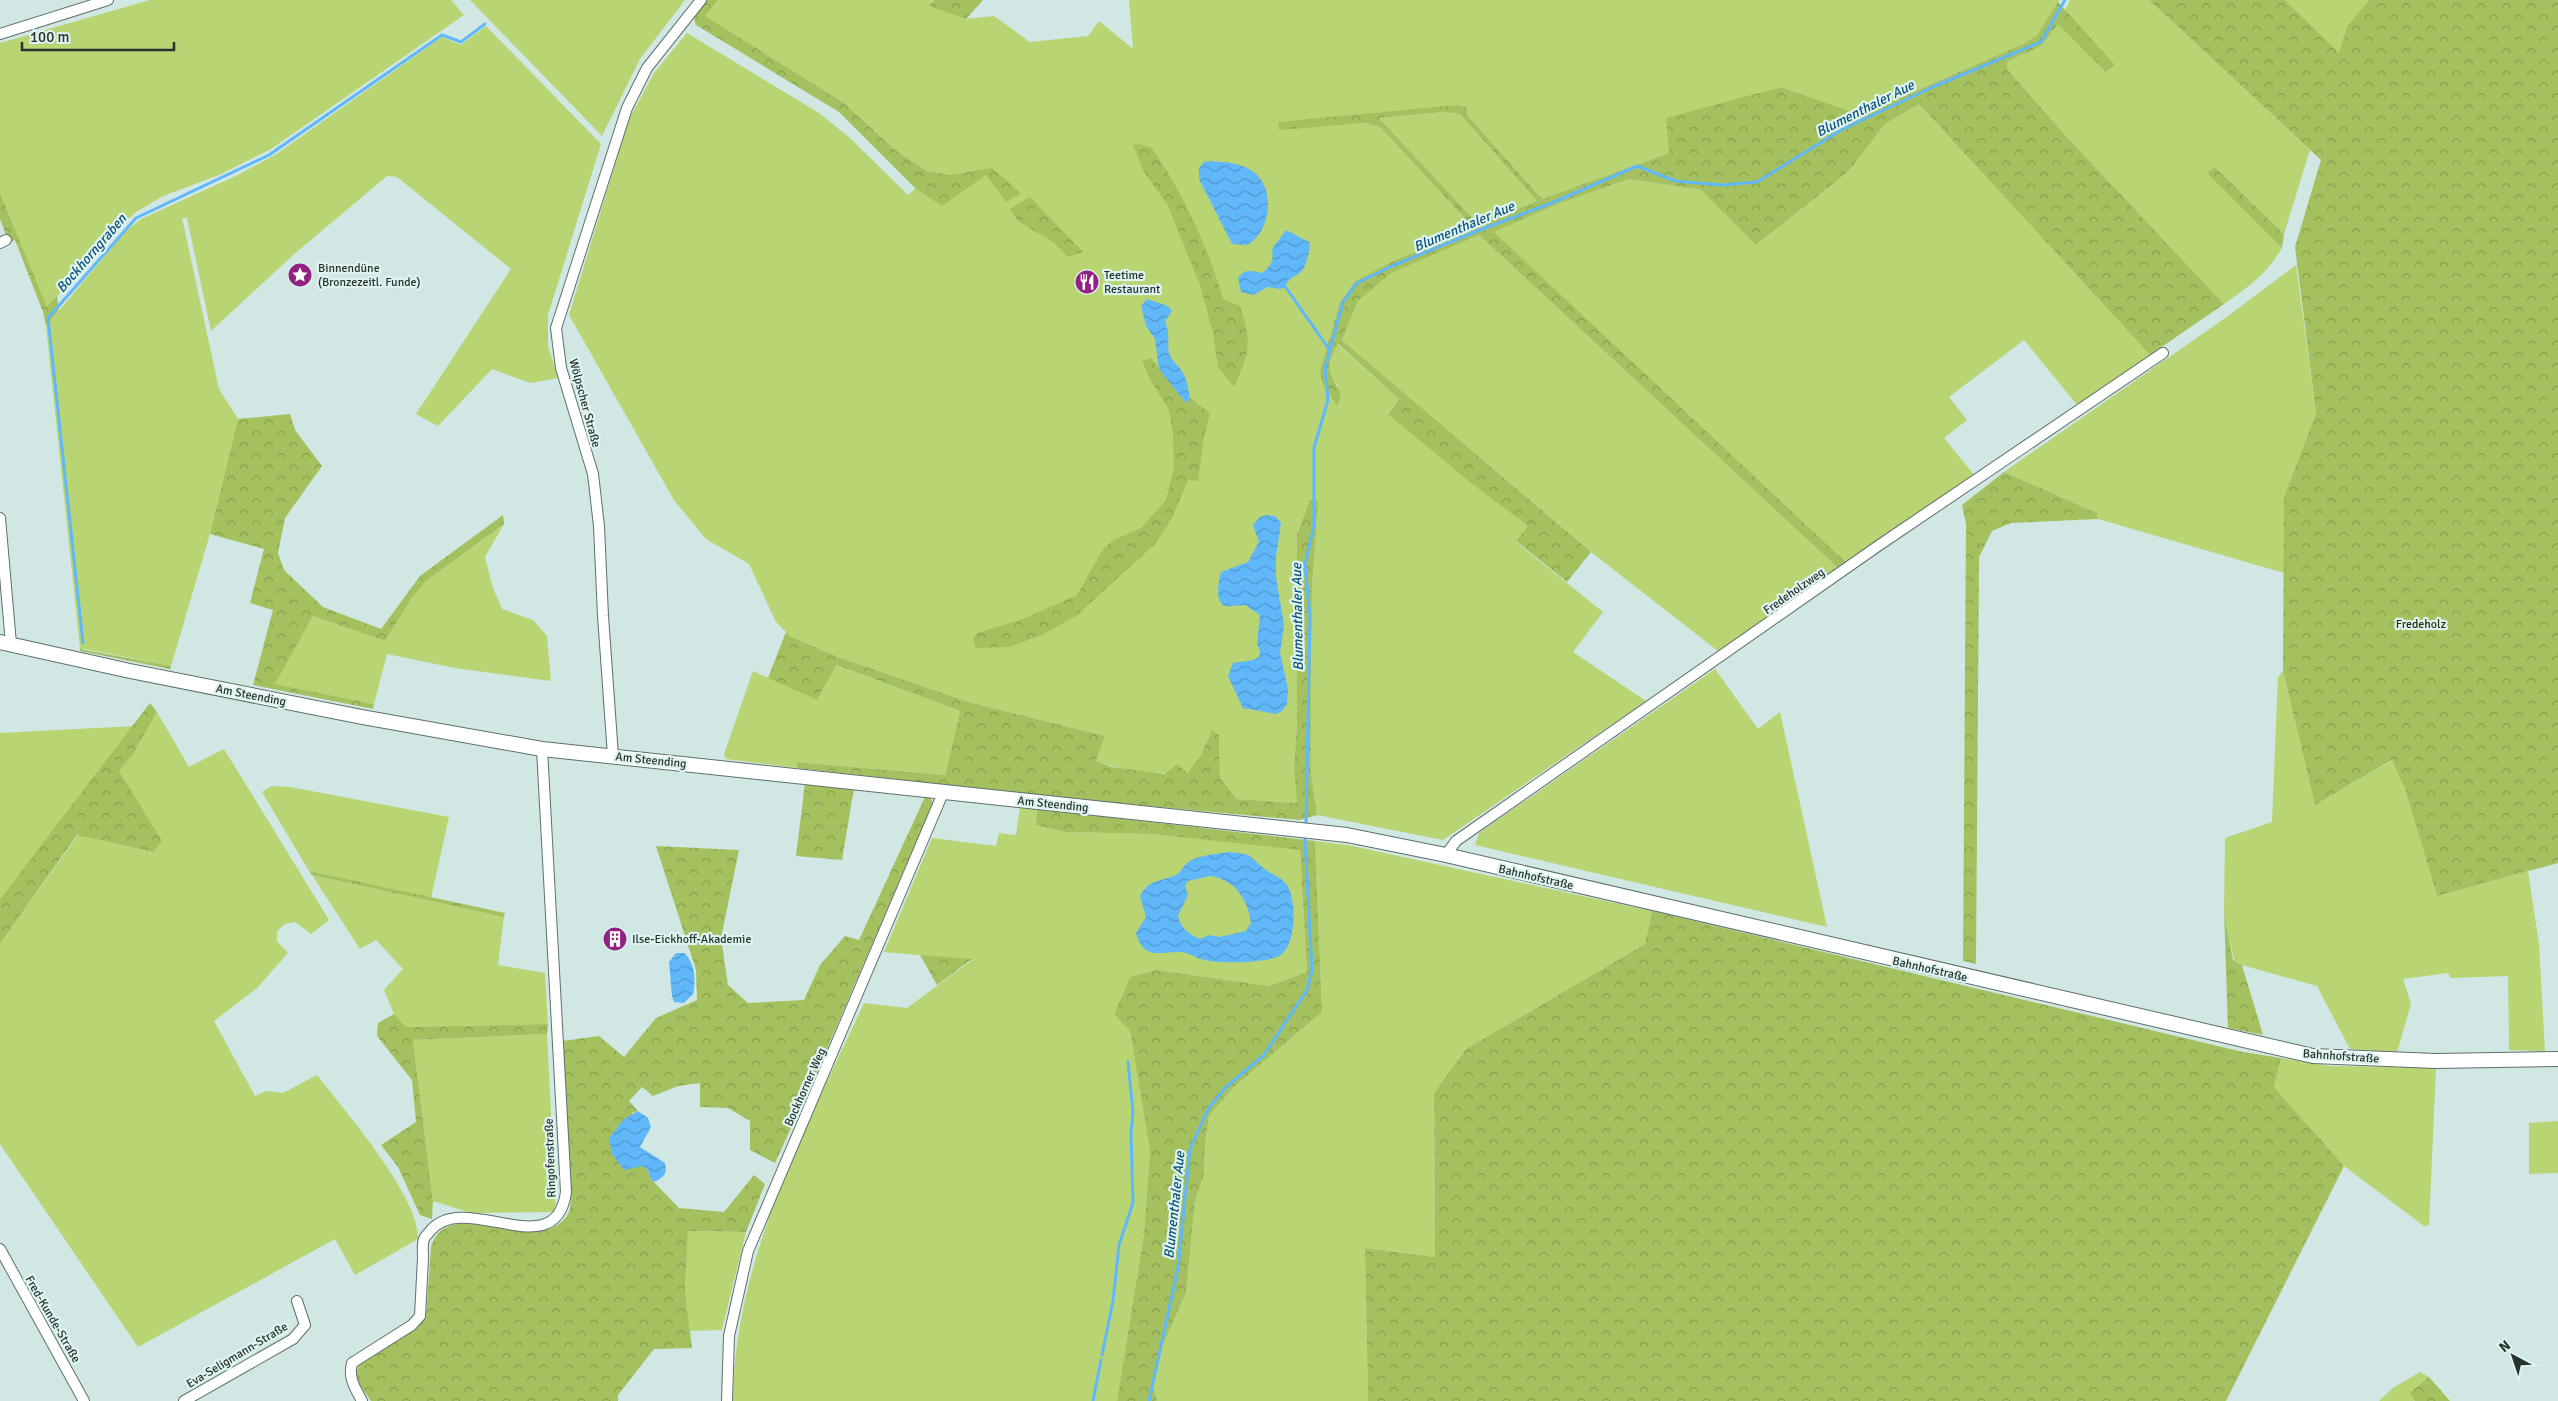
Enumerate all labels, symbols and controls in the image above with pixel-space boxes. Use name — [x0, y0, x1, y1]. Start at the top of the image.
scale bar — [22, 20, 175, 52]
text: 100 m — [30, 28, 70, 46]
water label: Blumenthaler Aue — [1813, 76, 1918, 140]
water label: Blumenthaler Aue — [1411, 197, 1518, 255]
water label: Bockhorngraben — [53, 210, 130, 296]
place label: Binnendüne (Bronzezeitl. Funde) — [318, 261, 421, 290]
place icon: Binnendüne (Bronzezeitl. Funde) — [287, 262, 313, 288]
place label: Teetime Restaurant — [1104, 268, 1160, 297]
restaurant icon: Teetime Restaurant — [1074, 269, 1100, 295]
street label: Wölpscher Straße — [565, 357, 604, 449]
water label: Blumenthaler Aue — [1288, 562, 1307, 671]
street label: Fredeholzweg — [1761, 565, 1828, 618]
park label: Fredeholz — [2396, 617, 2446, 632]
street label: Am Steending — [214, 681, 287, 710]
street label: Am Steending — [615, 749, 687, 772]
street label: Am Steending — [1017, 793, 1089, 816]
street label: Bahnhofstraße — [1497, 862, 1575, 893]
building icon: Ilse-Eickhoff-Akademie — [602, 926, 628, 952]
place label: Ilse-Eickhoff-Akademie — [632, 932, 751, 947]
street label: Bahnhofstraße — [1891, 954, 1969, 985]
street label: Bockhorner Weg — [782, 1046, 829, 1129]
street label: Bahnhofstraße — [2302, 1046, 2380, 1067]
street label: Ringofenstraße — [542, 1118, 559, 1198]
water label: Blumenthaler Aue — [1160, 1150, 1189, 1260]
street label: Fred-Kunde-Straße — [22, 1273, 84, 1366]
street label: Eva-Seligmann-Straße — [184, 1319, 291, 1392]
north arrow — [2488, 1331, 2538, 1381]
text: N — [2496, 1337, 2514, 1356]

